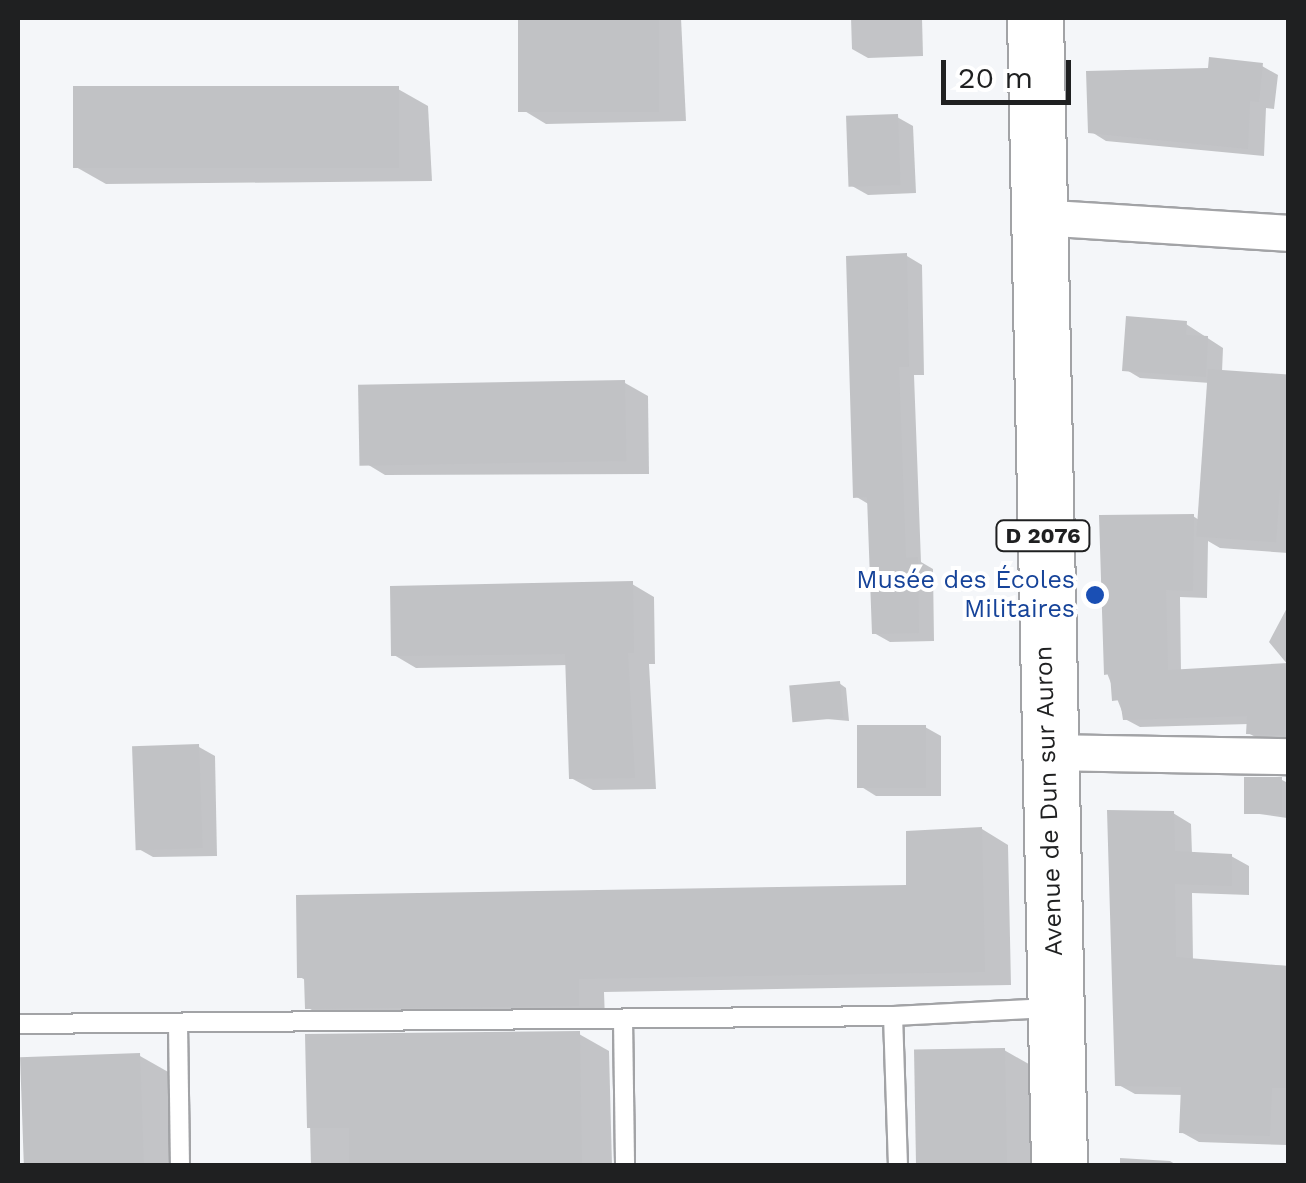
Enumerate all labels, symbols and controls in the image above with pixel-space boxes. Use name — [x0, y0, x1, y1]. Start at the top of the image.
scale bar — [946, 40, 1076, 102]
text: 20 m — [958, 60, 1033, 95]
road number: D 2076 — [993, 519, 1093, 553]
place label: Musée des Écoles Militaires — [856, 566, 1075, 625]
marker: Musée des Écoles Militaires — [1084, 584, 1106, 606]
street label: Avenue de Dun sur Auron — [1029, 644, 1069, 958]

